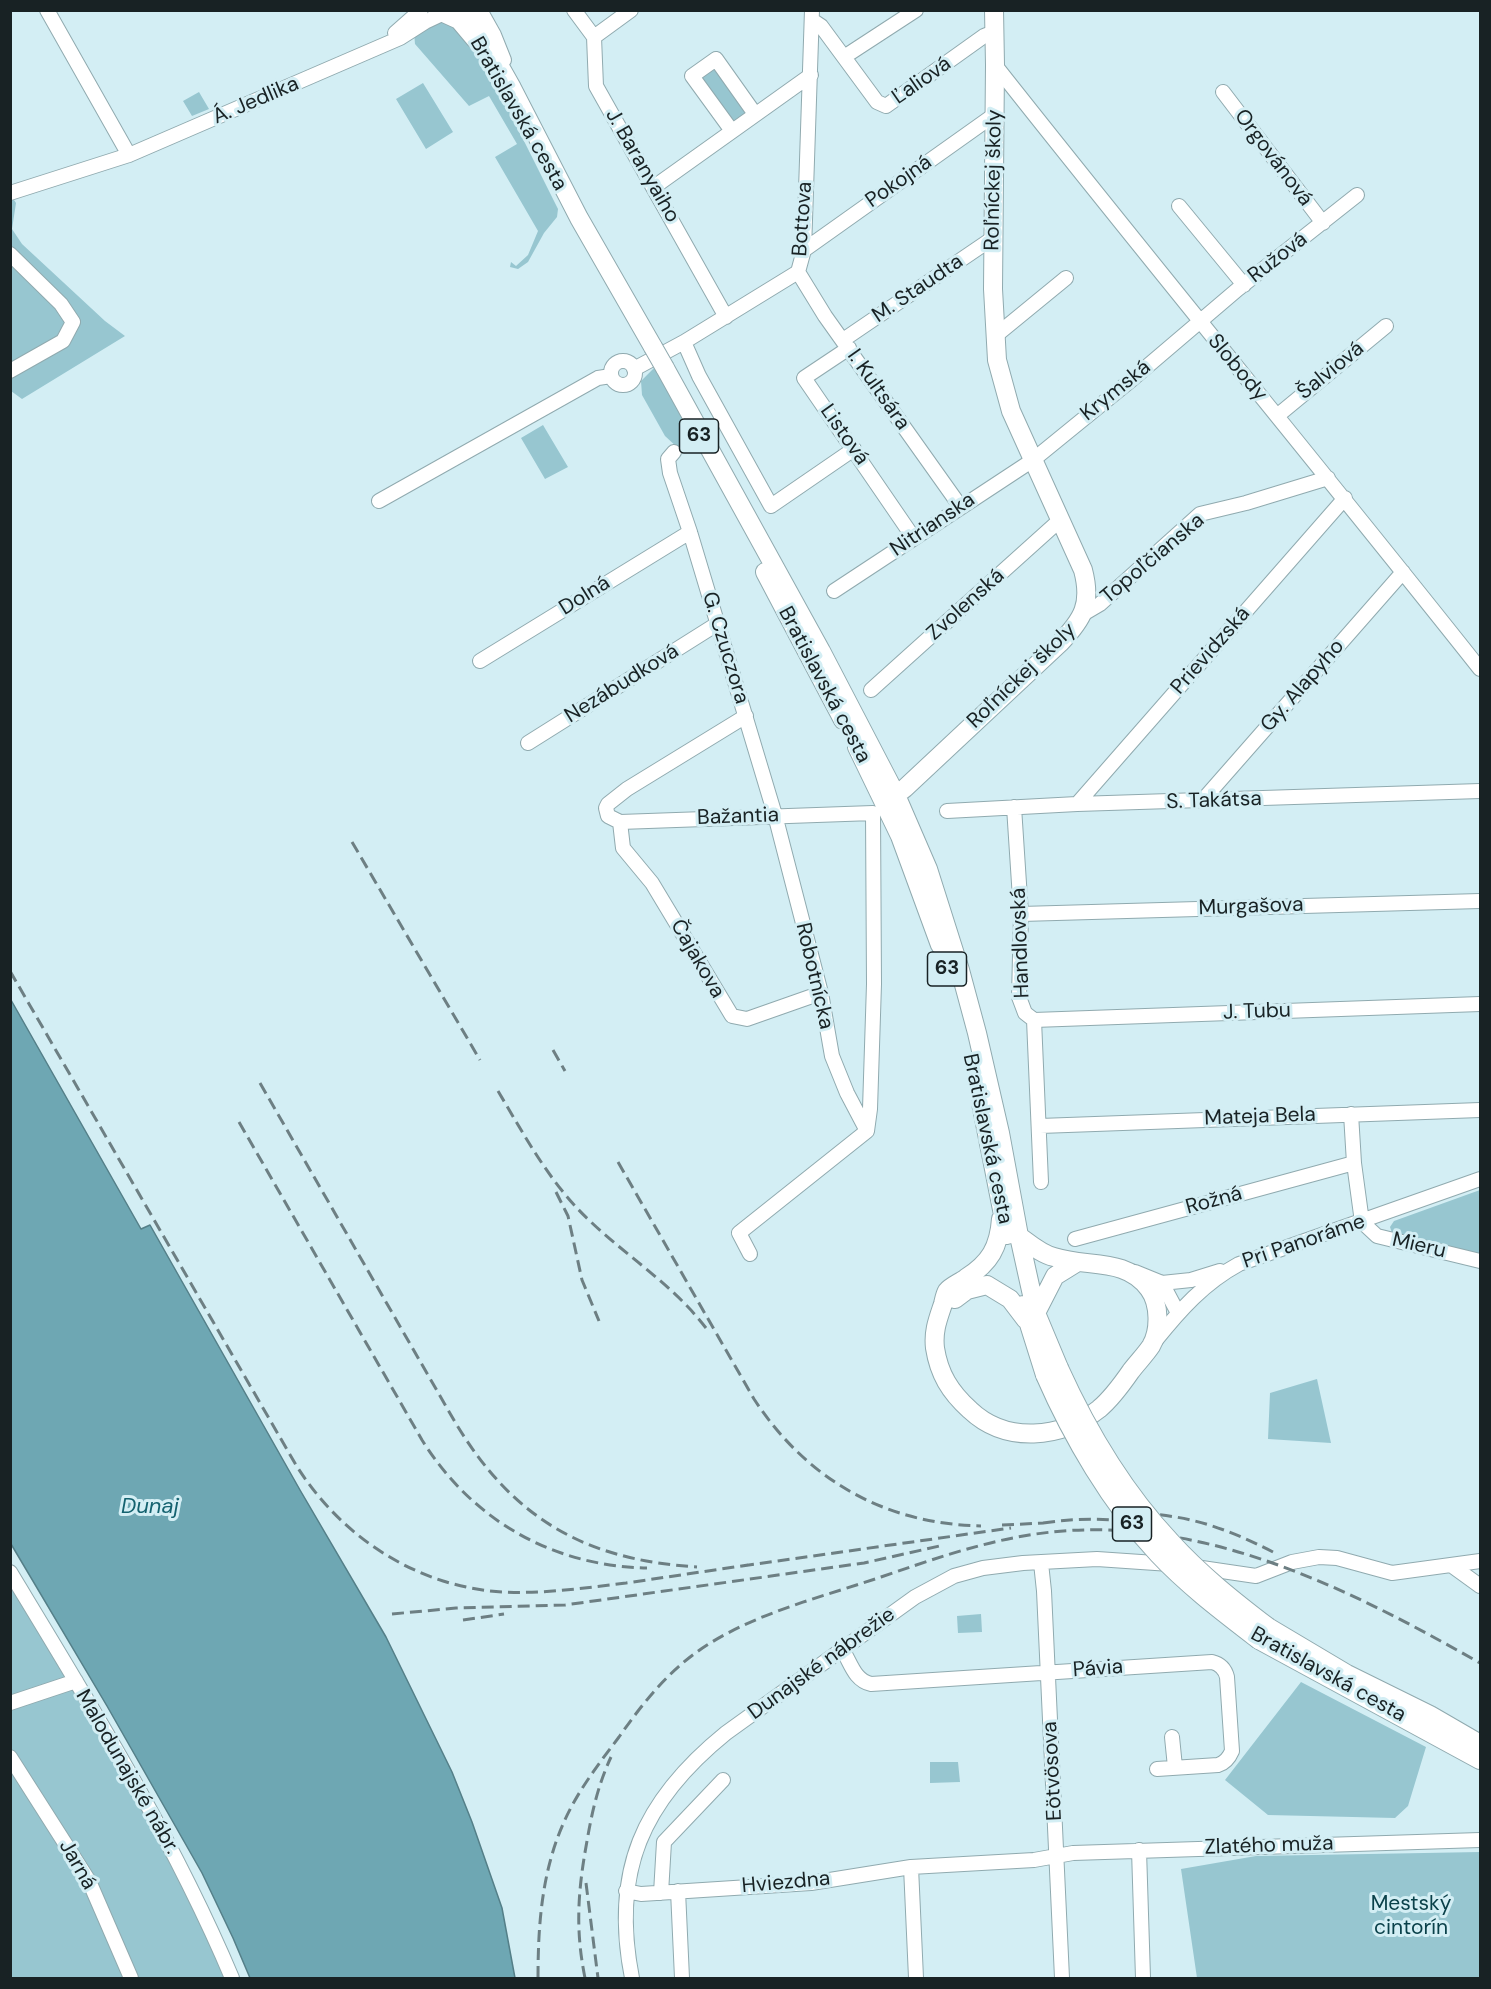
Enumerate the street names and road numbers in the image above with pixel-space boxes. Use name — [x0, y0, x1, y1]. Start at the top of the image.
street label: Bratislavská cesta — [464, 33, 572, 195]
street label: Ľaliová — [888, 52, 956, 110]
street label: Á. Jedlika — [209, 72, 303, 130]
street label: J. Baranyaiho — [599, 105, 685, 227]
street label: Orgovánová — [1228, 105, 1318, 211]
street label: Roľníckej školy — [980, 109, 1008, 251]
street label: Pokojná — [861, 150, 937, 214]
street label: Bottova — [788, 181, 818, 257]
street label: Ružová — [1243, 227, 1313, 289]
street label: M. Staudta — [868, 249, 968, 329]
street label: Slobody — [1202, 329, 1272, 407]
street label: Šalviová — [1293, 337, 1369, 405]
street label: I. Kultsára — [841, 345, 915, 435]
street label: Krymská — [1076, 355, 1156, 427]
street label: Listová — [814, 400, 874, 470]
road number: 63 — [680, 419, 718, 453]
street label: Nitrianska — [886, 488, 980, 562]
street label: Topoľčianska — [1096, 508, 1210, 610]
street label: Zvolenská — [922, 564, 1010, 646]
street label: Dolná — [555, 571, 615, 621]
street label: G. Czuczora — [696, 589, 754, 707]
street label: Prievidzská — [1166, 602, 1256, 700]
street label: Bratislavská cesta — [772, 603, 876, 767]
street label: Roľníckej školy — [962, 618, 1082, 734]
street label: Gy. Alapyho — [1256, 635, 1350, 737]
street label: Nezábudková — [560, 639, 684, 729]
street label: S. Takátsa — [1166, 787, 1262, 815]
street label: Bažantia — [697, 803, 779, 831]
street label: Handlovská — [1006, 887, 1036, 999]
street label: Murgašova — [1198, 893, 1304, 921]
street label: Čajakova — [664, 915, 730, 1003]
street label: Robotnícka — [790, 920, 838, 1032]
road number: 63 — [928, 952, 966, 986]
street label: J. Tubu — [1223, 998, 1291, 1026]
street label: Bratislavská cesta — [957, 1052, 1017, 1226]
street label: Mateja Bela — [1204, 1102, 1316, 1132]
street label: Rožná — [1183, 1181, 1245, 1221]
street label: Pri Panoráme — [1239, 1209, 1369, 1275]
street label: Mieru — [1390, 1228, 1448, 1264]
road number: 63 — [1112, 1507, 1152, 1541]
street label: Dunajské nábrežie — [744, 1602, 900, 1726]
street label: Bratislavská cesta — [1246, 1622, 1410, 1728]
street label: Pávia — [1072, 1655, 1124, 1683]
street label: Malodunajské nábr. — [70, 1685, 184, 1859]
street label: Eötvösova — [1038, 1721, 1068, 1821]
street label: Zlatého muža — [1204, 1831, 1334, 1861]
street label: Jarná — [53, 1836, 101, 1894]
street label: Hviezdna — [741, 1867, 831, 1899]

